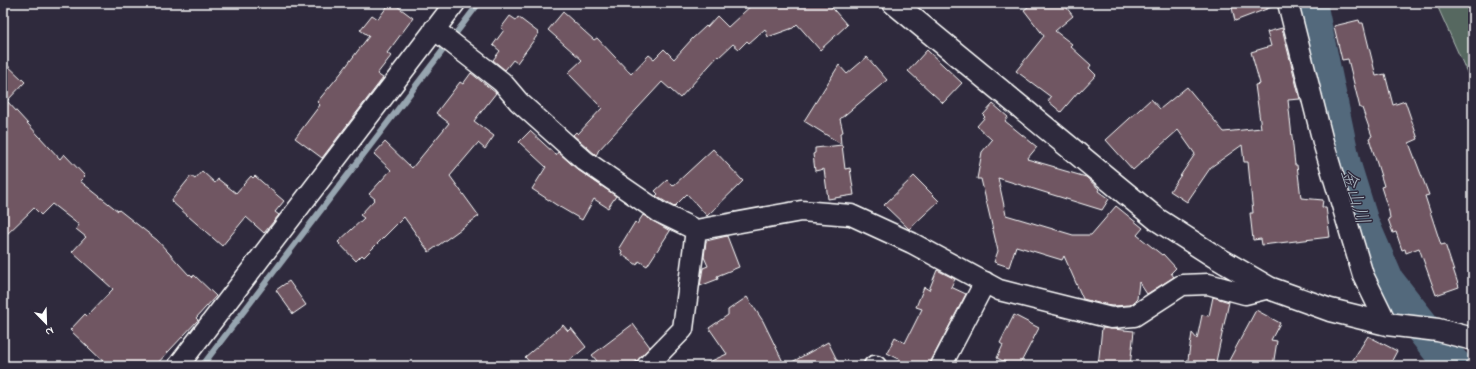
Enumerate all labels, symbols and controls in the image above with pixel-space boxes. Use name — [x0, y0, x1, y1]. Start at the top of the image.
water label: 金山川 — [1333, 166, 1375, 228]
north arrow — [26, 303, 66, 343]
text: N — [43, 322, 56, 340]

